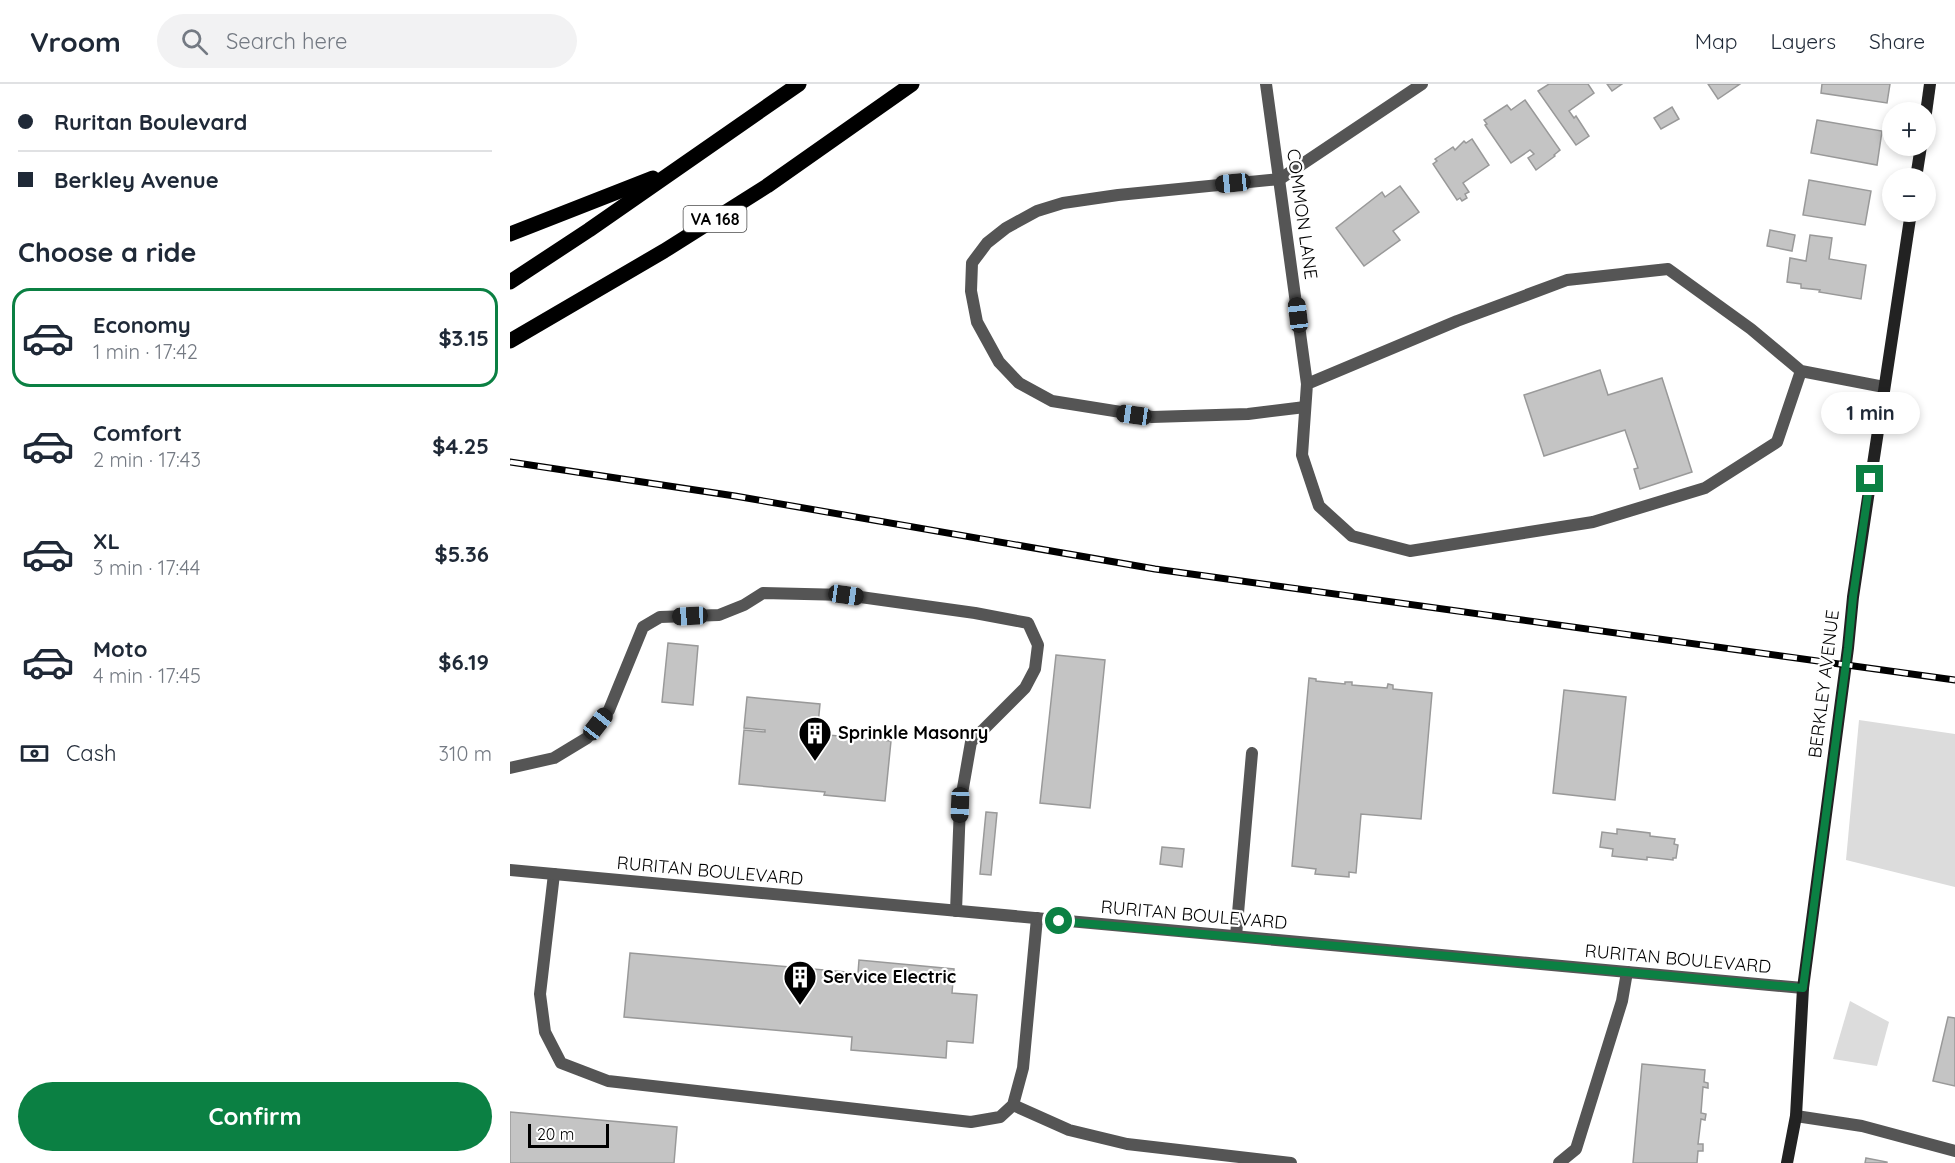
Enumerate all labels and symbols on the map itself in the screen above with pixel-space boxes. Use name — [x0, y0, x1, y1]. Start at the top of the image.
street label: COMMON LANE — [1282, 147, 1323, 281]
car — [1214, 172, 1252, 194]
road number: VA 168 — [684, 206, 746, 232]
car — [1287, 296, 1309, 334]
callout: 1 min — [1820, 392, 1920, 434]
car — [1115, 404, 1153, 426]
route end — [1856, 465, 1883, 492]
car — [827, 584, 865, 606]
car — [672, 606, 708, 626]
street label: BERKLEY AVENUE — [1803, 608, 1844, 759]
car — [580, 704, 616, 744]
building icon: Sprinkle Masonry — [797, 715, 833, 762]
place label: Sprinkle Masonry — [838, 721, 988, 744]
car — [950, 787, 970, 823]
street label: RURITAN BOULEVARD — [616, 851, 804, 890]
street label: RURITAN BOULEVARD — [1100, 895, 1288, 934]
route start — [1045, 907, 1072, 934]
street label: RURITAN BOULEVARD — [1584, 939, 1772, 978]
building icon: Service Electric — [782, 959, 818, 1006]
place label: Service Electric — [823, 965, 956, 988]
scale bar — [528, 1121, 609, 1148]

